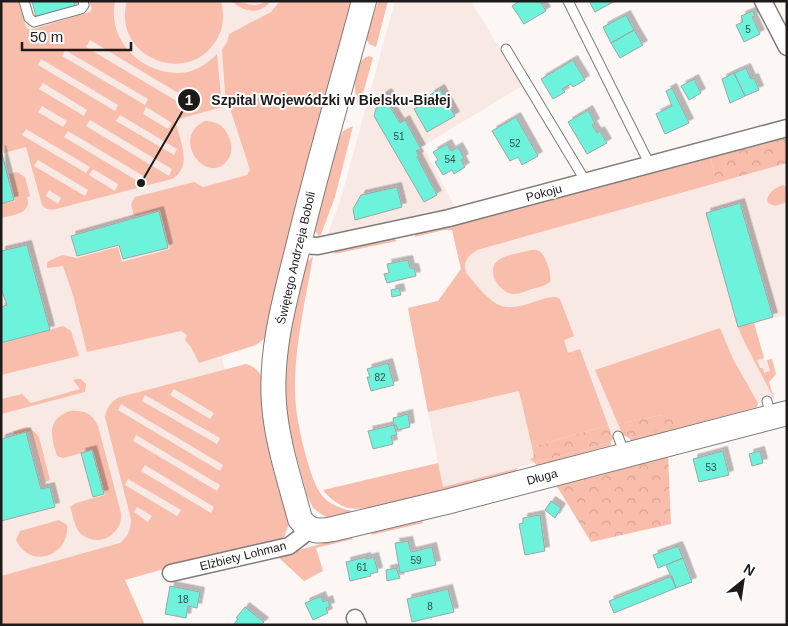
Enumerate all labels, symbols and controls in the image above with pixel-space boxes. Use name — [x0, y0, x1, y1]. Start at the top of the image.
scale bar — [22, 20, 131, 52]
house number: 5 — [745, 24, 751, 35]
text: 50 m — [30, 28, 63, 45]
callout: Szpital Wojewódzki w Bielsku-Białej — [177, 85, 461, 114]
text: 1 — [185, 91, 193, 108]
text: Szpital Wojewódzki w Bielsku-Białej — [211, 92, 451, 108]
house number: 51 — [393, 131, 405, 142]
house number: 52 — [509, 138, 521, 149]
house number: 54 — [444, 154, 456, 165]
street label: Pokoju — [524, 181, 564, 205]
street label: Świętego Andrzeja Boboli — [273, 190, 318, 326]
house number: 82 — [374, 372, 386, 383]
house number: 53 — [705, 462, 717, 473]
street label: Długa — [525, 466, 559, 488]
street label: Elżbiety Lohman — [198, 538, 288, 574]
house number: 59 — [410, 555, 422, 566]
north arrow — [718, 556, 768, 606]
text: N — [741, 560, 758, 579]
house number: 61 — [356, 562, 368, 573]
house number: 18 — [177, 594, 189, 605]
house number: 8 — [427, 601, 433, 612]

